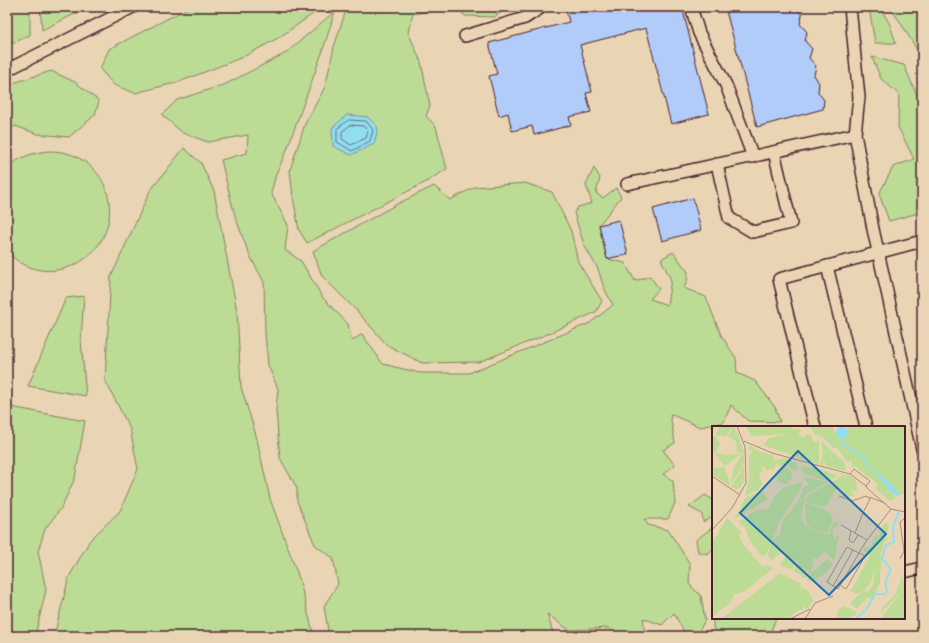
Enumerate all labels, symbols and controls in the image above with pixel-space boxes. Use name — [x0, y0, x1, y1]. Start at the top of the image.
inset map — [712, 426, 905, 619]

